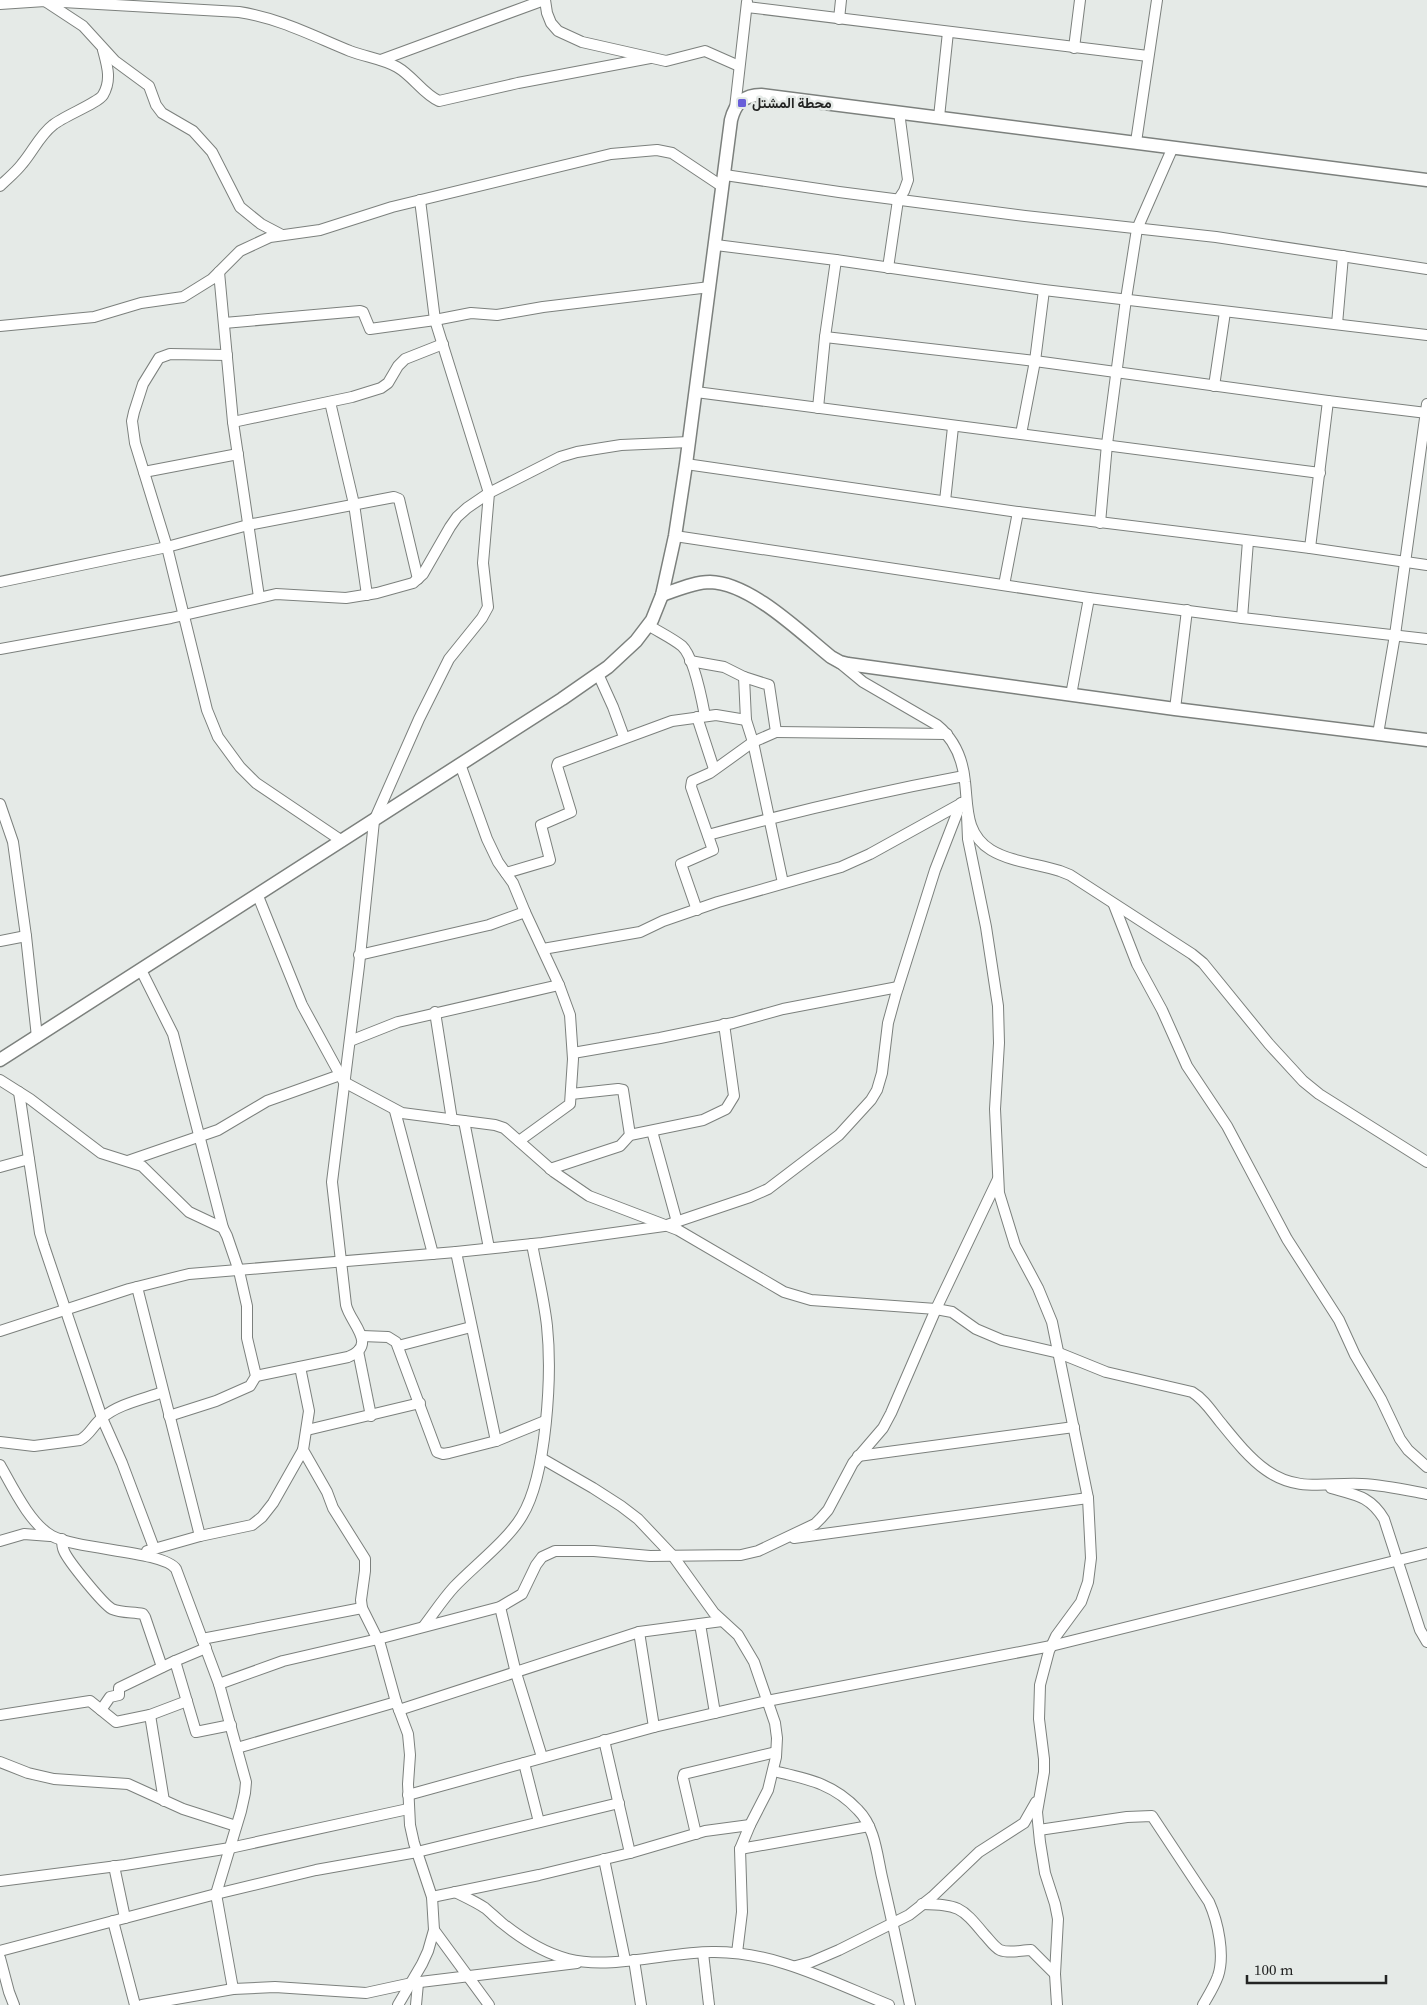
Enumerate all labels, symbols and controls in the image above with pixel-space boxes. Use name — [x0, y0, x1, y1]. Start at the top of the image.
place label: محطة المشتل — [752, 93, 832, 113]
marker: محطة المشتل — [736, 97, 748, 109]
scale bar — [1247, 1952, 1386, 1984]
text: 100 m — [1254, 1959, 1294, 1980]

